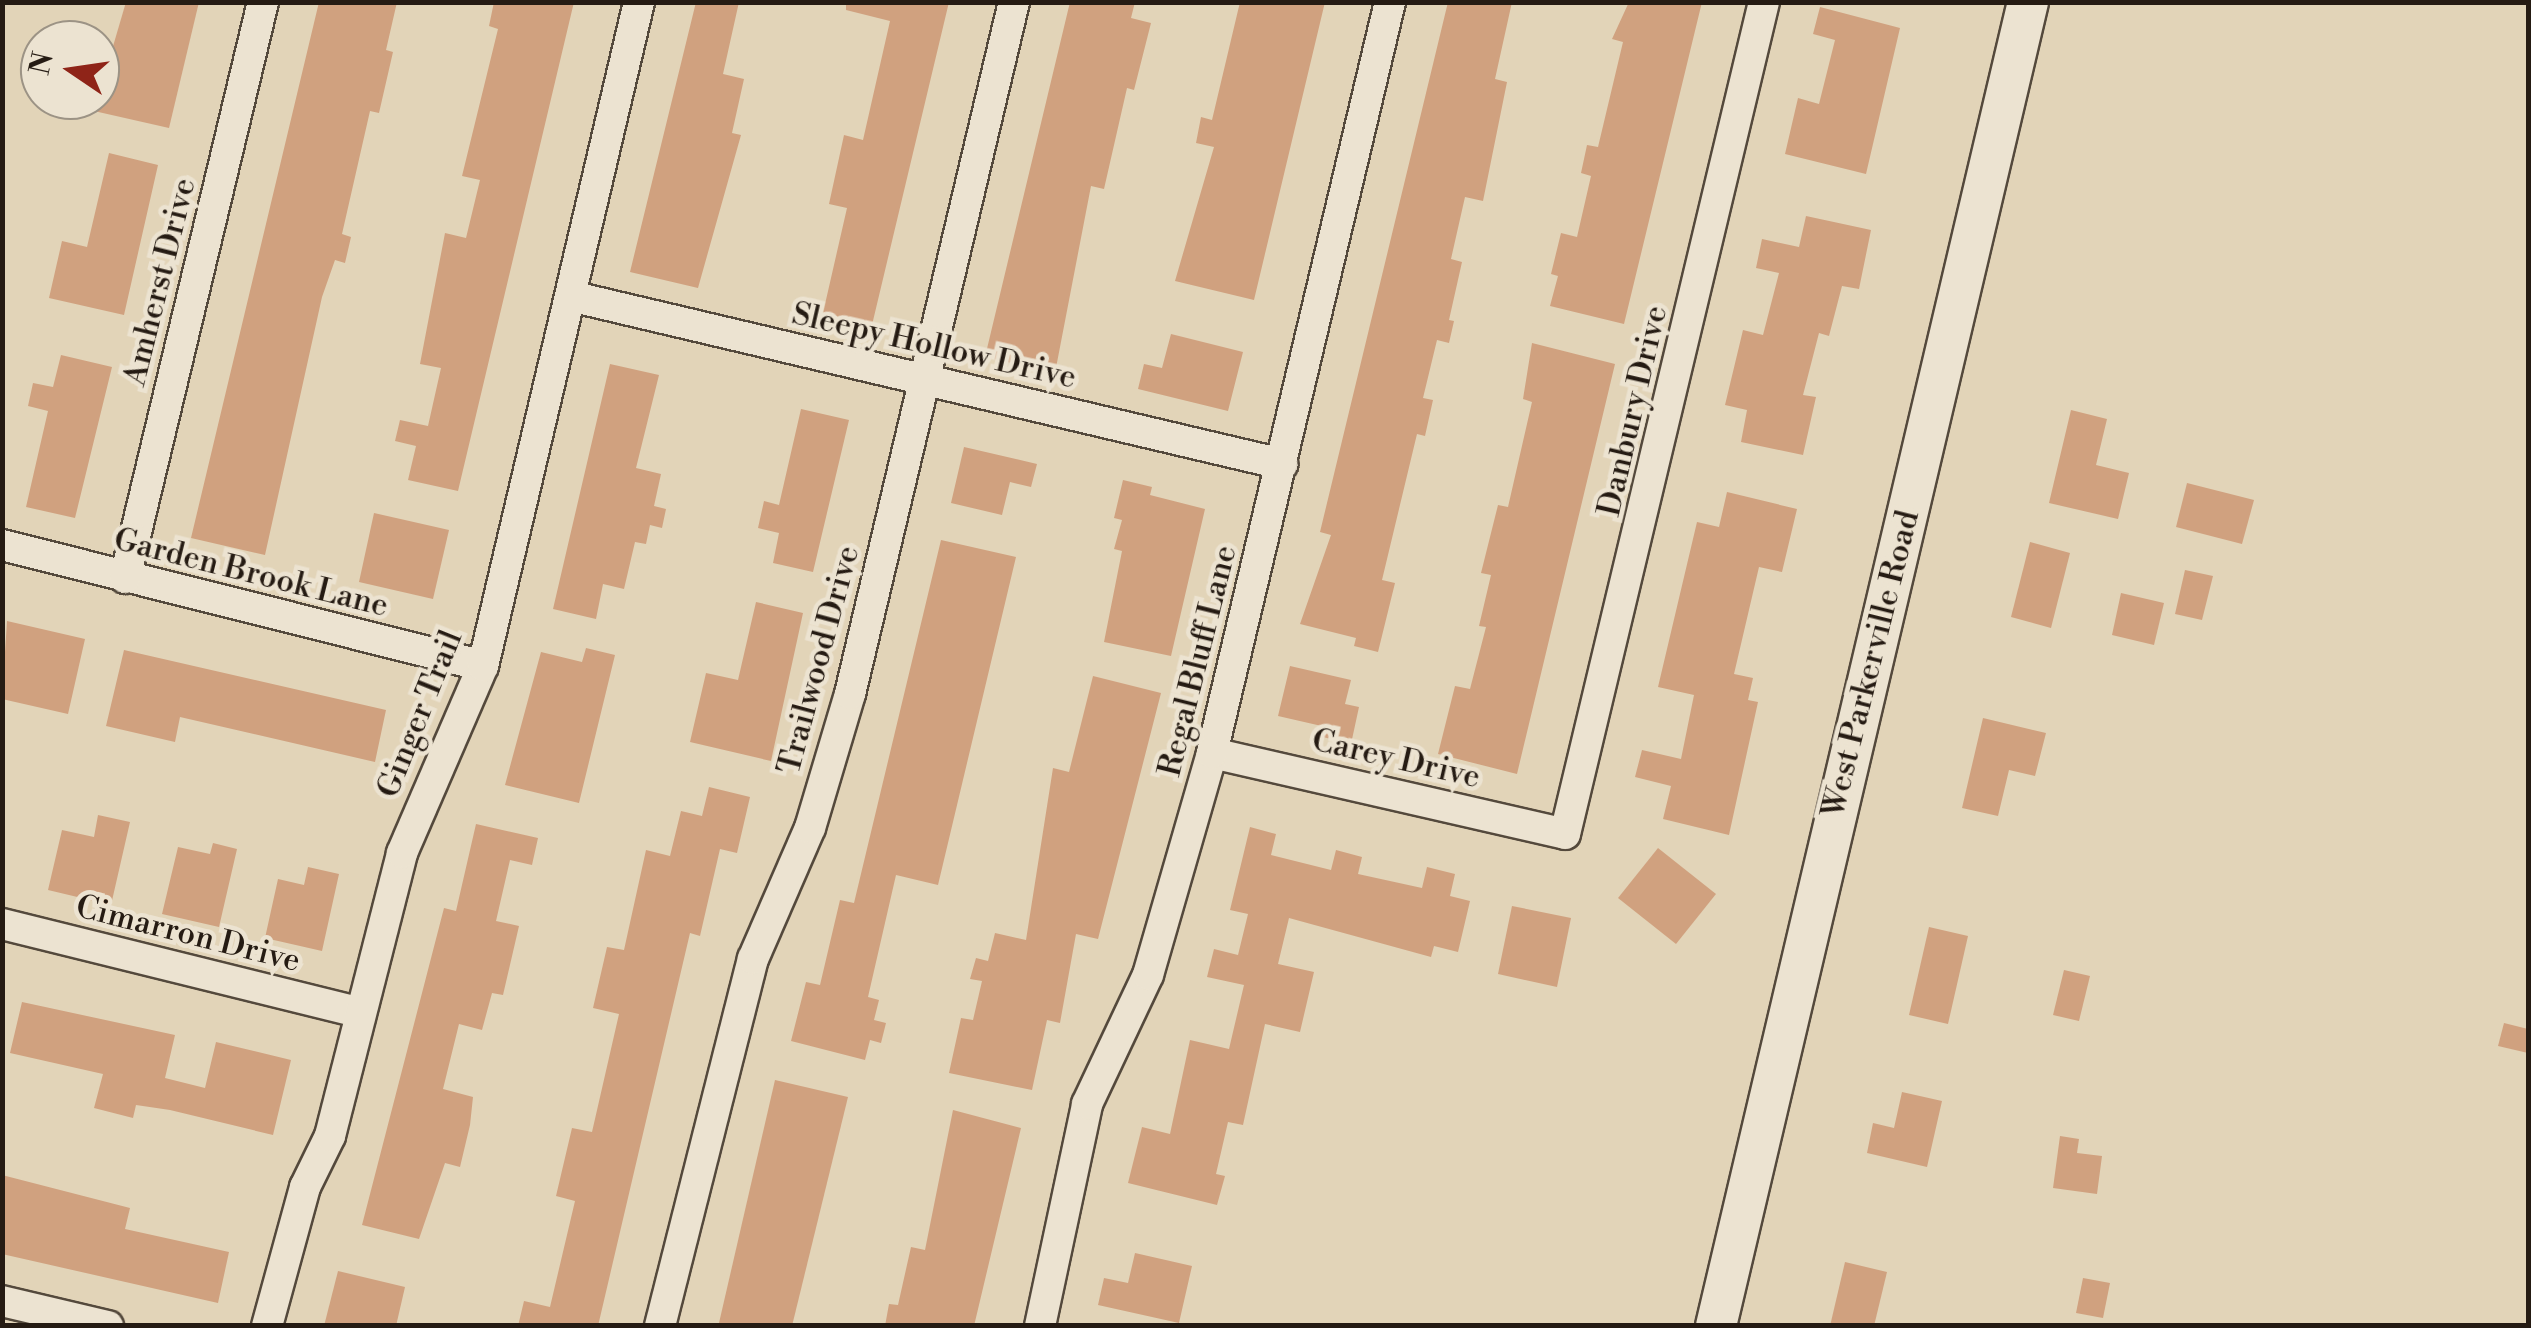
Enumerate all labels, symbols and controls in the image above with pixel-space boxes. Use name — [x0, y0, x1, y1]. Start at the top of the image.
north arrow — [20, 20, 120, 120]
text: N — [23, 49, 62, 78]
street label: Amherst Drive — [116, 174, 204, 390]
street label: Sleepy Hollow Drive — [788, 295, 1080, 397]
street label: Danbury Drive — [1590, 302, 1676, 520]
street label: West Parkerville Road — [1814, 506, 1928, 822]
street label: Garden Brook Lane — [110, 520, 392, 626]
street label: Regal Bluff Lane — [1151, 541, 1245, 781]
street label: Trailwood Drive — [770, 542, 868, 778]
street label: Ginger Trail — [369, 625, 471, 803]
street label: Carey Drive — [1308, 721, 1484, 797]
street label: Cimarron Drive — [72, 888, 304, 980]

